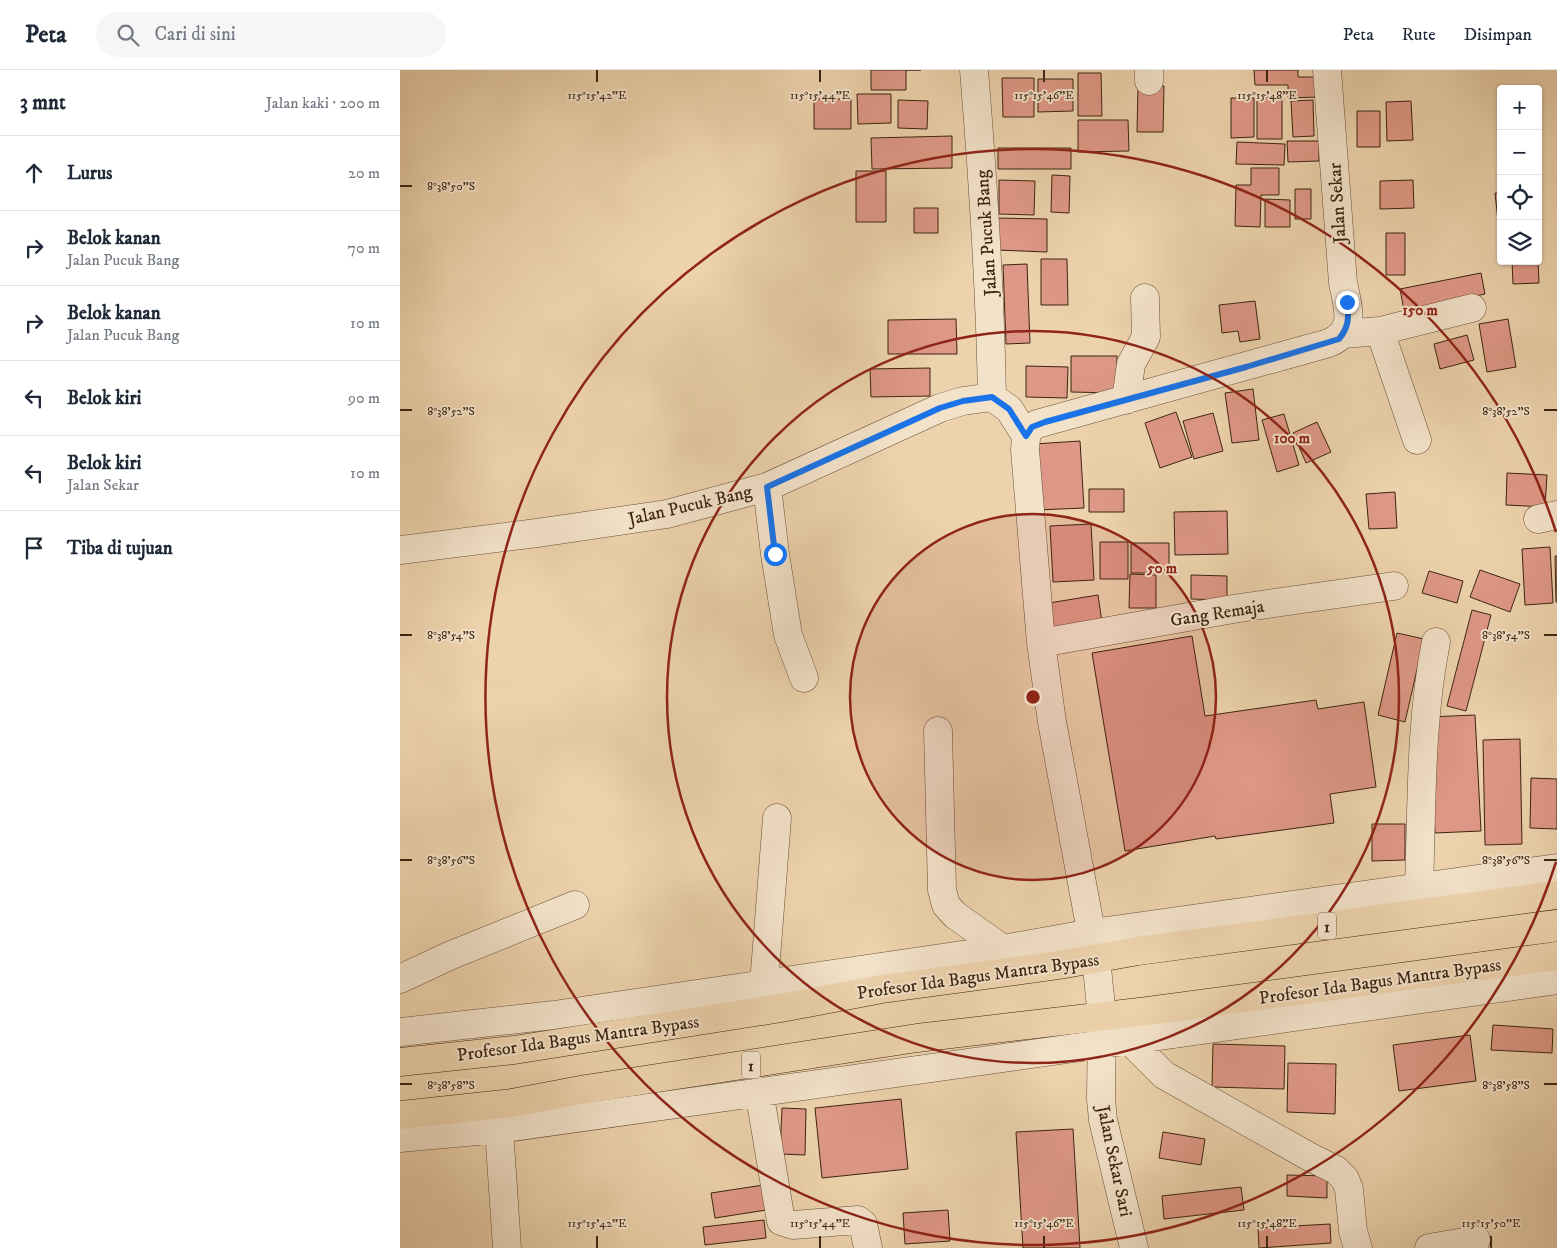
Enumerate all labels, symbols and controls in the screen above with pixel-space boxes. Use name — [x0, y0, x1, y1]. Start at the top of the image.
search box — [96, 12, 446, 57]
text: Peta — [25, 20, 66, 50]
icon: search — [114, 21, 142, 49]
text: Cari di sini — [154, 23, 236, 46]
text: Peta — [1343, 24, 1374, 46]
text: Rute — [1402, 24, 1436, 46]
text: Disimpan — [1464, 24, 1532, 46]
map controls — [1497, 85, 1542, 265]
button: + — [1497, 85, 1542, 130]
text: 115°15'42"E — [567, 88, 627, 103]
text: 115°15'44"E — [790, 88, 851, 103]
text: 115°15'46"E — [1014, 88, 1074, 103]
text: 115°15'48"E — [1237, 88, 1297, 103]
text: 3 mnt — [20, 90, 66, 116]
text: Jalan kaki · 200 m — [266, 93, 380, 113]
button: − — [1497, 130, 1542, 175]
icon: ahead — [20, 159, 48, 187]
street label: Jalan Sekar — [1324, 161, 1352, 246]
text: Lurus — [67, 162, 112, 185]
text: 20 m — [348, 163, 380, 183]
street label: Jalan Pucuk Bang — [972, 169, 1003, 299]
button: locate — [1497, 175, 1542, 220]
text: 8°38'50"S — [427, 179, 475, 194]
button: layers — [1497, 220, 1542, 265]
text: Belok kanan — [67, 227, 161, 250]
icon: right — [20, 234, 48, 262]
text: 70 m — [348, 238, 380, 258]
text: Jalan Pucuk Bang — [67, 250, 179, 270]
route end — [1336, 291, 1359, 314]
text: 150 m — [1402, 301, 1438, 320]
text: Belok kanan — [67, 302, 161, 325]
icon: right — [20, 309, 48, 337]
text: 10 m — [350, 313, 380, 333]
text: Jalan Pucuk Bang — [67, 325, 179, 345]
icon: left — [20, 384, 48, 412]
text: Belok kiri — [67, 387, 141, 410]
text: 90 m — [348, 388, 380, 408]
text: 8°38'52"S — [427, 404, 475, 419]
text: 8°38'52"S — [1482, 404, 1530, 419]
text: 100 m — [1274, 429, 1311, 448]
text: Belok kiri — [67, 452, 141, 475]
icon: left — [20, 459, 48, 487]
text: 10 m — [350, 463, 380, 483]
text: Jalan Sekar — [67, 475, 139, 495]
street label: Jalan Pucuk Bang — [624, 481, 754, 531]
icon: arrive — [20, 534, 48, 562]
text: Tiba di tujuan — [67, 537, 173, 560]
route start — [764, 543, 787, 566]
text: 50 m — [1146, 559, 1178, 578]
street label: Gang Remaja — [1169, 596, 1266, 632]
text: 8°38'54"S — [427, 628, 475, 643]
text: 8°38'54"S — [1482, 628, 1530, 643]
centre of rings — [1024, 688, 1042, 706]
text: 8°38'56"S — [427, 853, 475, 868]
text: 8°38'56"S — [1482, 853, 1530, 868]
road number: 1 — [1318, 912, 1336, 939]
street label: Profesor Ida Bagus Mantra Bypass — [856, 949, 1101, 1005]
street label: Profesor Ida Bagus Mantra Bypass — [1258, 954, 1503, 1010]
street label: Profesor Ida Bagus Mantra Bypass — [456, 1011, 701, 1067]
road number: 1 — [742, 1052, 760, 1078]
text: 8°38'58"S — [427, 1078, 475, 1093]
text: 8°38'58"S — [1482, 1078, 1530, 1093]
street label: Jalan Sekar Sari — [1091, 1102, 1137, 1219]
text: 115°15'42"E — [567, 1216, 627, 1231]
text: 115°15'44"E — [790, 1216, 851, 1231]
text: 115°15'46"E — [1014, 1216, 1074, 1231]
text: 115°15'48"E — [1237, 1216, 1297, 1231]
text: 115°15'50"E — [1462, 1216, 1521, 1231]

